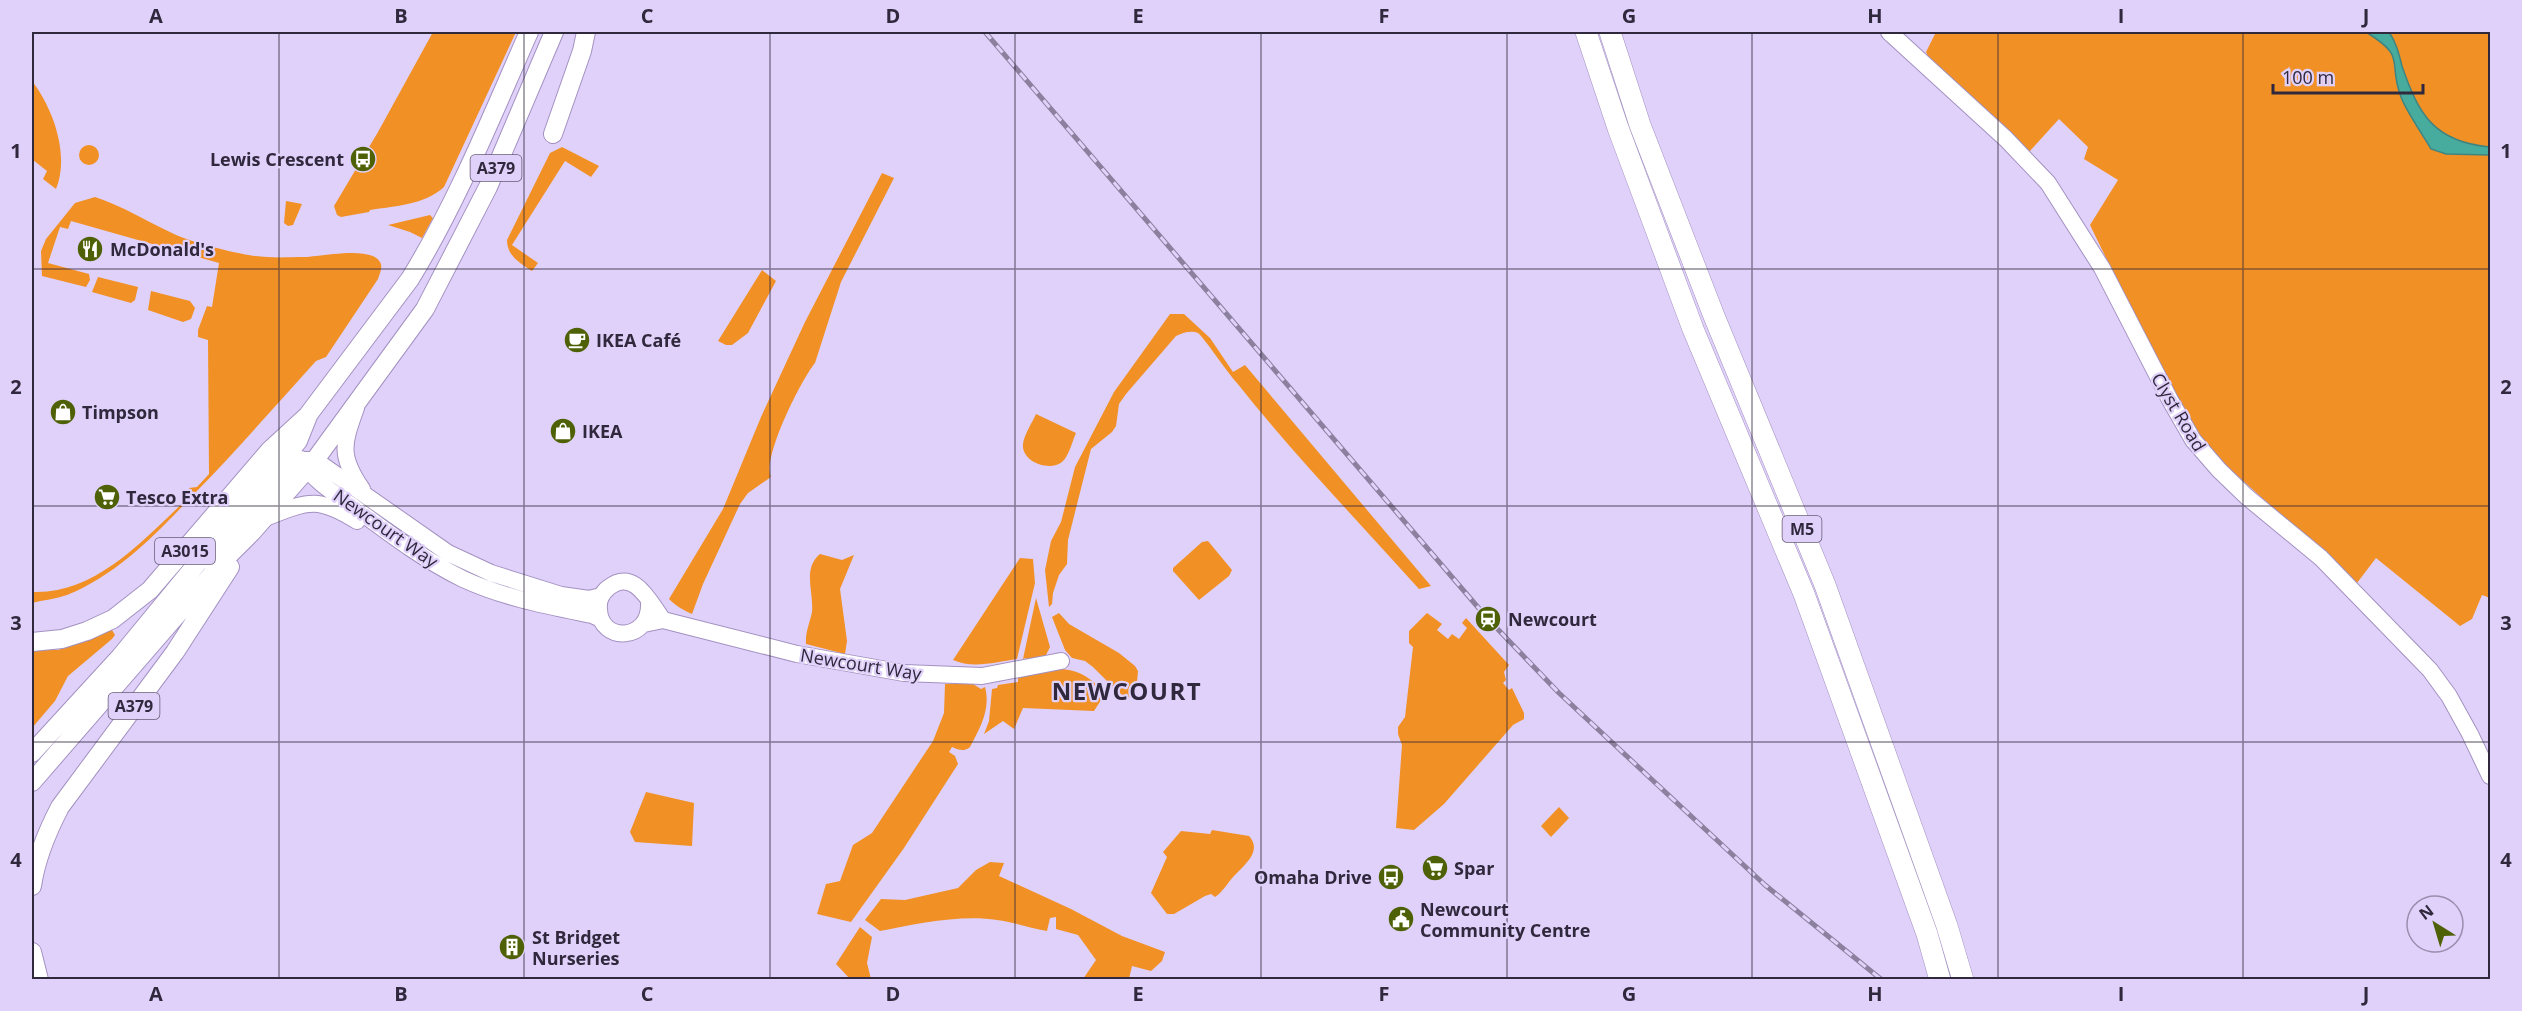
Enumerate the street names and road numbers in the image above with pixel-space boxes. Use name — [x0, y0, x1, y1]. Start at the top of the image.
road number: A379 — [470, 155, 522, 181]
street label: Clyst Road — [2146, 368, 2212, 456]
street label: Newcourt Way — [329, 483, 444, 573]
road number: M5 — [1782, 516, 1822, 542]
road number: A3015 — [155, 538, 215, 564]
street label: Newcourt Way — [799, 643, 924, 686]
road number: A379 — [108, 693, 160, 719]

